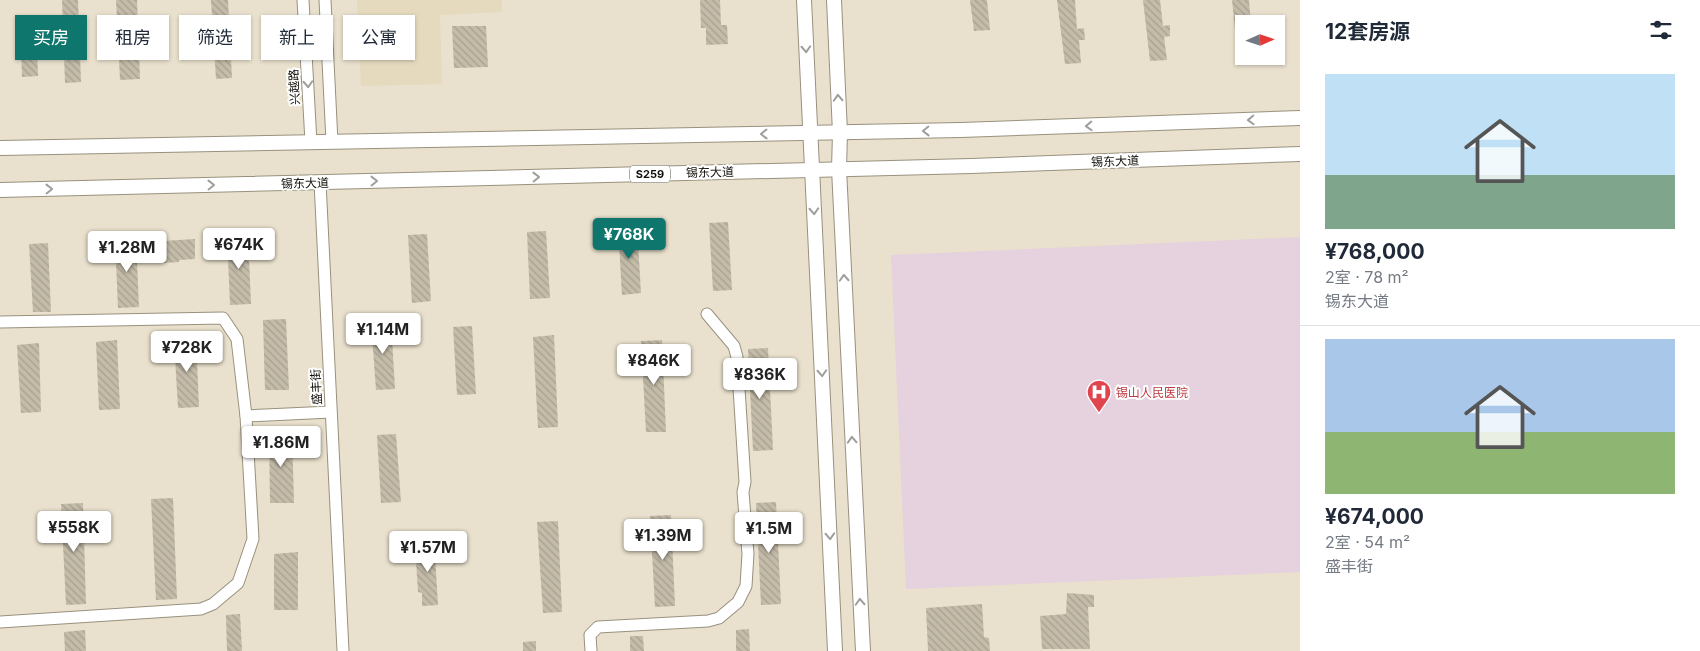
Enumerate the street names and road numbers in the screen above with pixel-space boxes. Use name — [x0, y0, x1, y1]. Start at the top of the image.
street label: 兴越路 — [286, 69, 302, 105]
street label: 锡东大道 — [1091, 153, 1139, 169]
street label: 锡东大道 — [686, 164, 734, 180]
road number: S259 — [630, 165, 670, 182]
street label: 锡东大道 — [281, 175, 329, 191]
street label: 盛丰街 — [308, 369, 324, 405]

